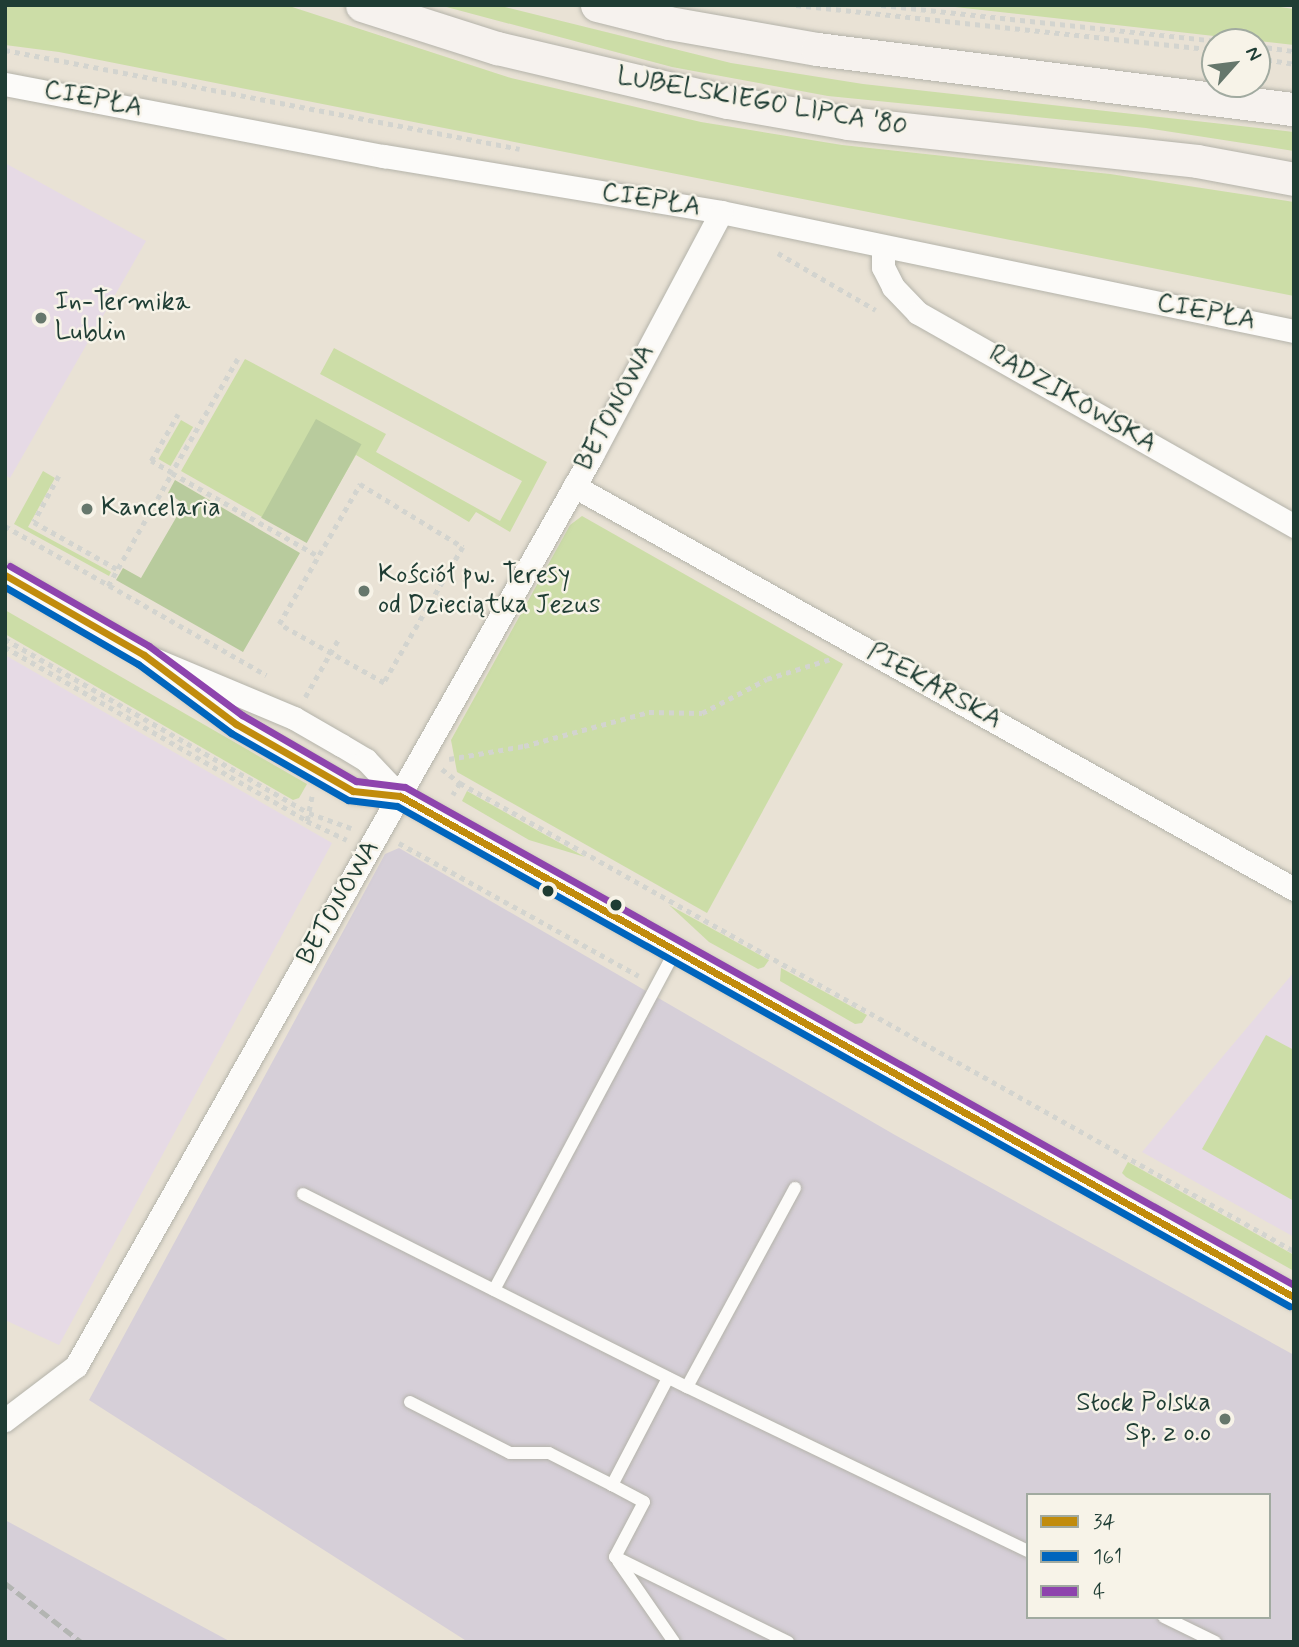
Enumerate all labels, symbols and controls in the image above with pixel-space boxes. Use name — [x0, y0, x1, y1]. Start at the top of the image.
north arrow — [1201, 28, 1271, 98]
text: N — [1239, 42, 1267, 65]
street label: LUBELSKIEGO LIPCA '80 — [612, 62, 912, 144]
street label: CIEPŁA — [41, 75, 145, 125]
street label: CIEPŁA — [599, 178, 703, 224]
place label: In-Termika Lublin — [55, 287, 190, 348]
street label: CIEPŁA — [1154, 288, 1258, 338]
marker: In-Termika Lublin — [33, 310, 49, 326]
street label: RADZIKOWSKA — [983, 339, 1161, 461]
street label: BETONOWA — [570, 340, 662, 476]
place label: Kancelaria — [101, 493, 221, 525]
marker: Kancelaria — [79, 501, 95, 517]
place label: Kościół pw. Teresy od Dzieciątka Jezus — [378, 560, 599, 622]
marker: Kościół pw. Teresy od Dzieciątka Jezus — [356, 583, 372, 599]
street label: PIEKARSKA — [861, 637, 1007, 737]
street label: BETONOWA — [291, 835, 387, 971]
unlabelled marker — [541, 884, 555, 898]
unlabelled marker — [609, 898, 623, 912]
place label: Stock Polska Sp. z o.o — [1080, 1388, 1211, 1450]
marker: Stock Polska Sp. z o.o — [1217, 1411, 1233, 1427]
legend — [1026, 1493, 1271, 1619]
text: 34 — [1093, 1508, 1115, 1536]
text: 161 — [1093, 1543, 1122, 1571]
text: 4 — [1093, 1578, 1105, 1606]

